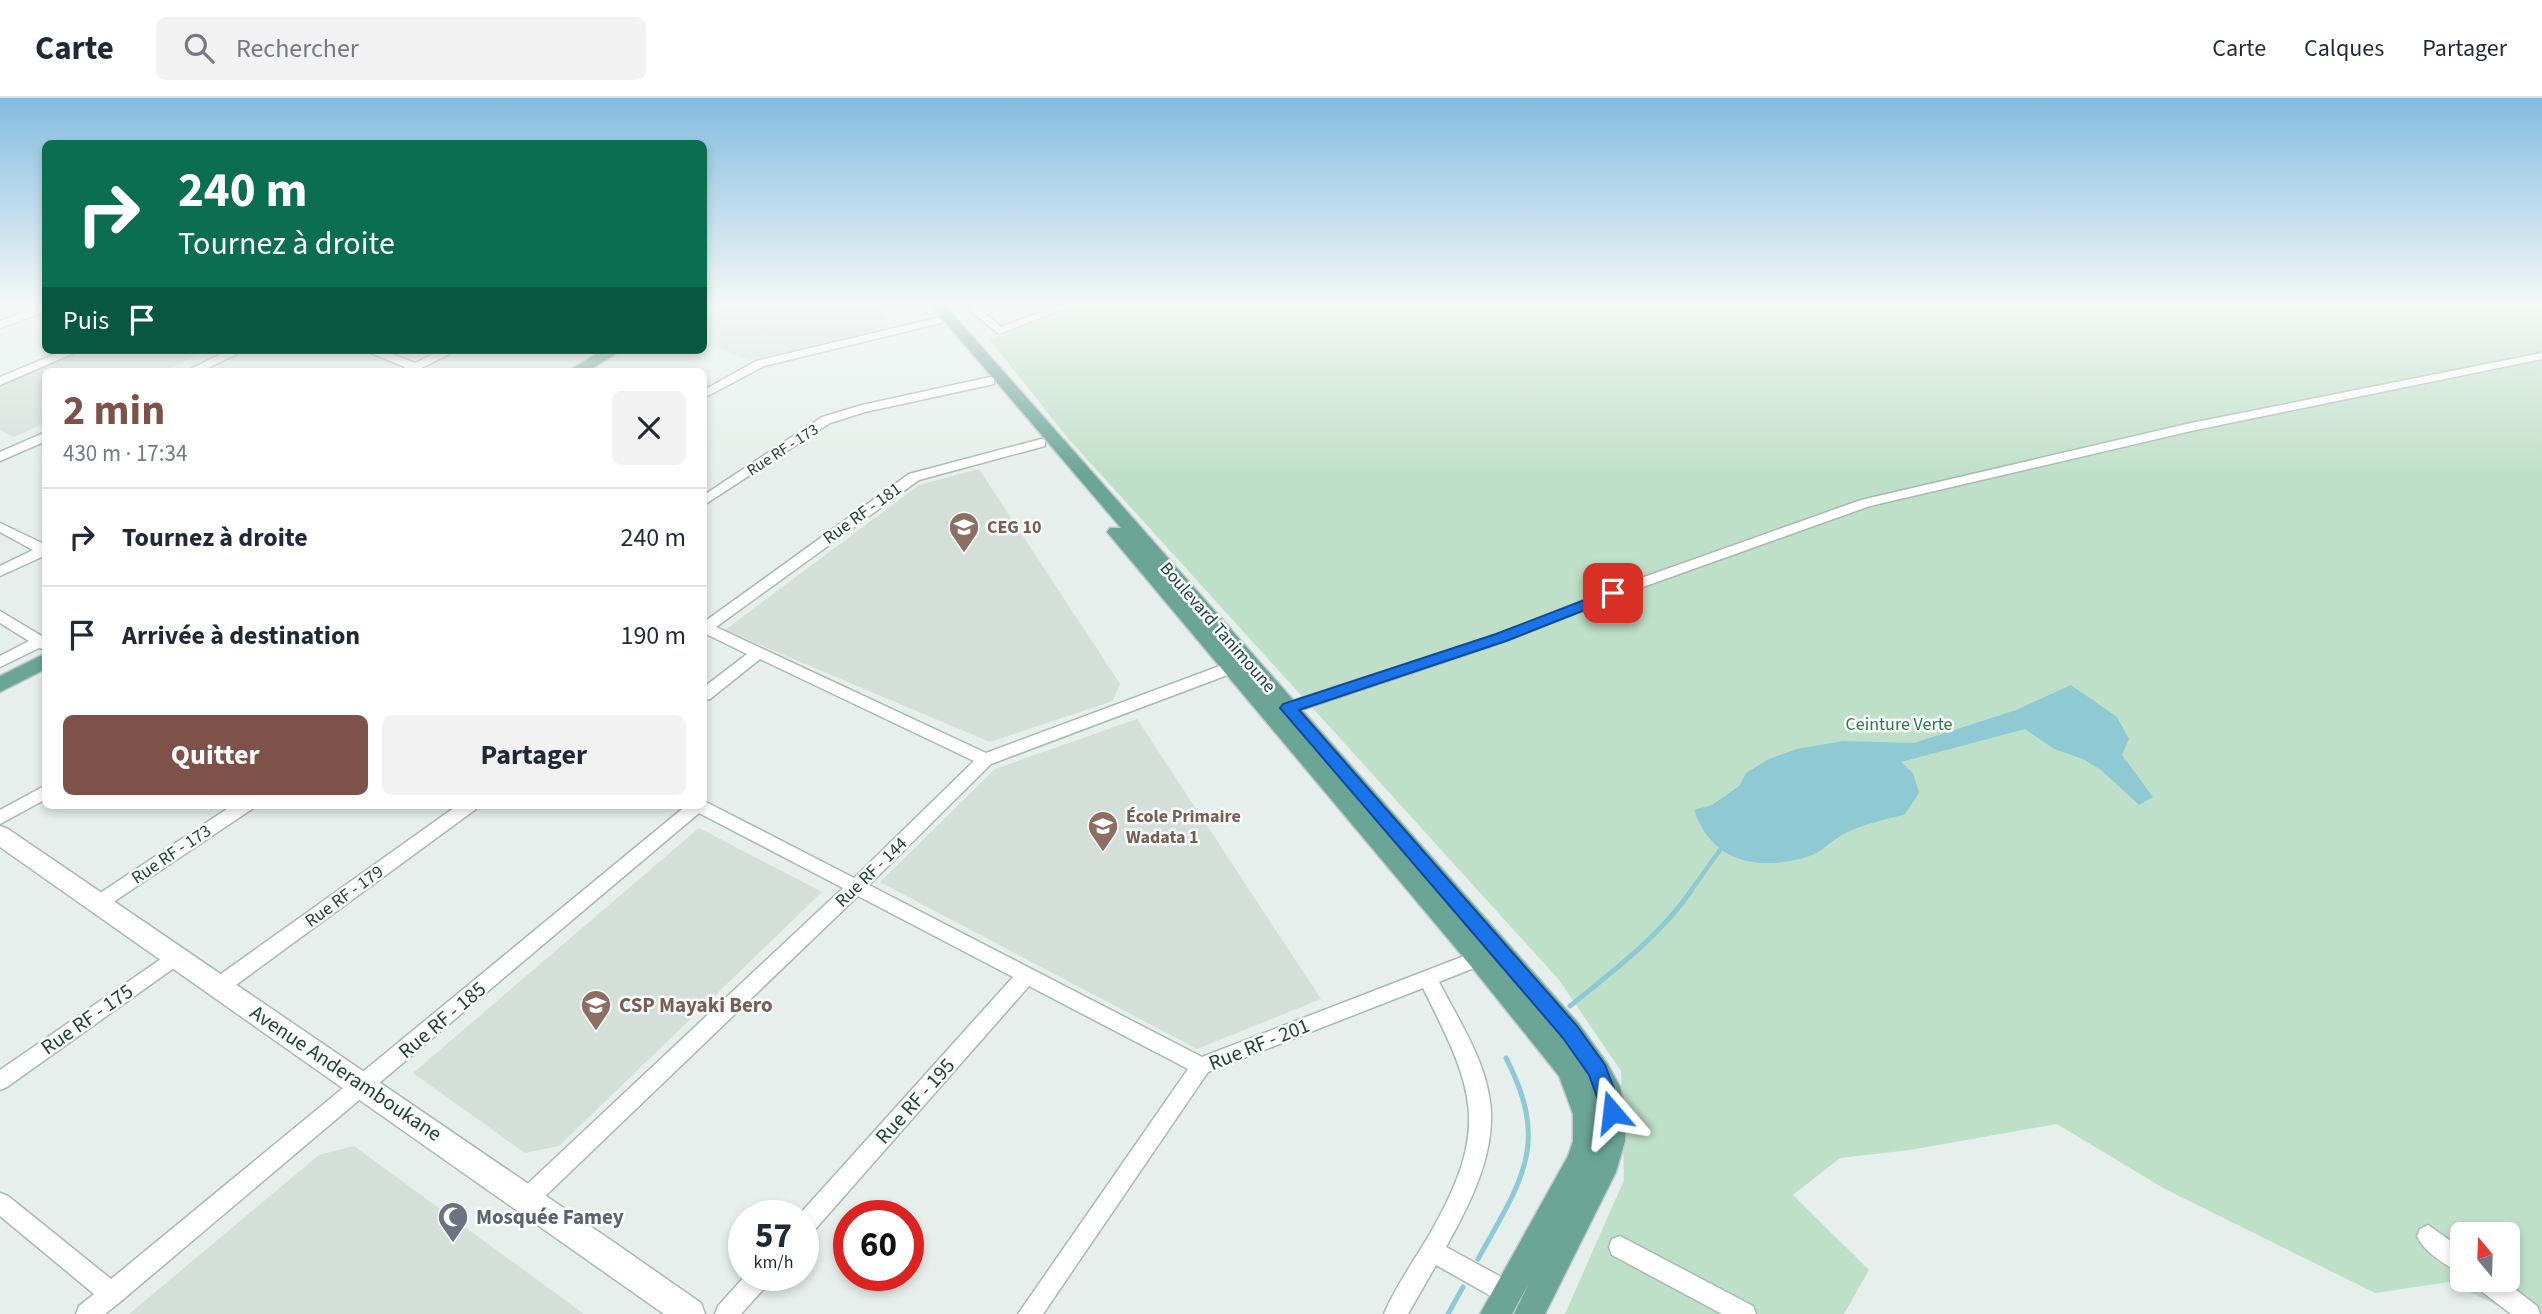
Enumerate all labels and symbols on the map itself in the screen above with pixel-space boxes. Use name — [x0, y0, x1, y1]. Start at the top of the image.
street label: Rue RF - 173 — [743, 418, 823, 481]
street label: Rue RF - 181 — [818, 476, 907, 550]
school or university icon: CEG 10 — [947, 510, 981, 554]
place label: CEG 10 — [987, 515, 1041, 540]
street label: Boulevard Tanimoune — [1154, 557, 1281, 698]
pin — [1583, 563, 1643, 623]
park label: Ceinture Verte — [1846, 712, 1953, 737]
place label: École Primaire Wadata 1 — [1126, 804, 1241, 850]
school or university icon: École Primaire Wadata 1 — [1086, 809, 1120, 853]
street label: Rue RF - 173 — [126, 818, 216, 890]
street label: Rue RF - 144 — [830, 832, 913, 913]
street label: Rue RF - 179 — [300, 859, 389, 933]
street label: Rue RF - 185 — [392, 974, 492, 1066]
street label: Rue RF - 175 — [35, 976, 139, 1062]
school or university icon: CSP Mayaki Bero — [579, 988, 613, 1032]
place label: CSP Mayaki Bero — [619, 990, 773, 1020]
street label: Avenue Anderamboukane — [244, 997, 448, 1149]
street label: Rue RF - 201 — [1204, 1010, 1314, 1078]
street label: Rue RF - 195 — [868, 1051, 962, 1151]
position arrow — [1575, 1075, 1649, 1149]
mosque icon: Mosquée Famey — [436, 1200, 470, 1244]
speed limit sign: 60 — [833, 1200, 924, 1291]
place label: Mosquée Famey — [476, 1202, 624, 1232]
north arrow — [2450, 1222, 2520, 1292]

